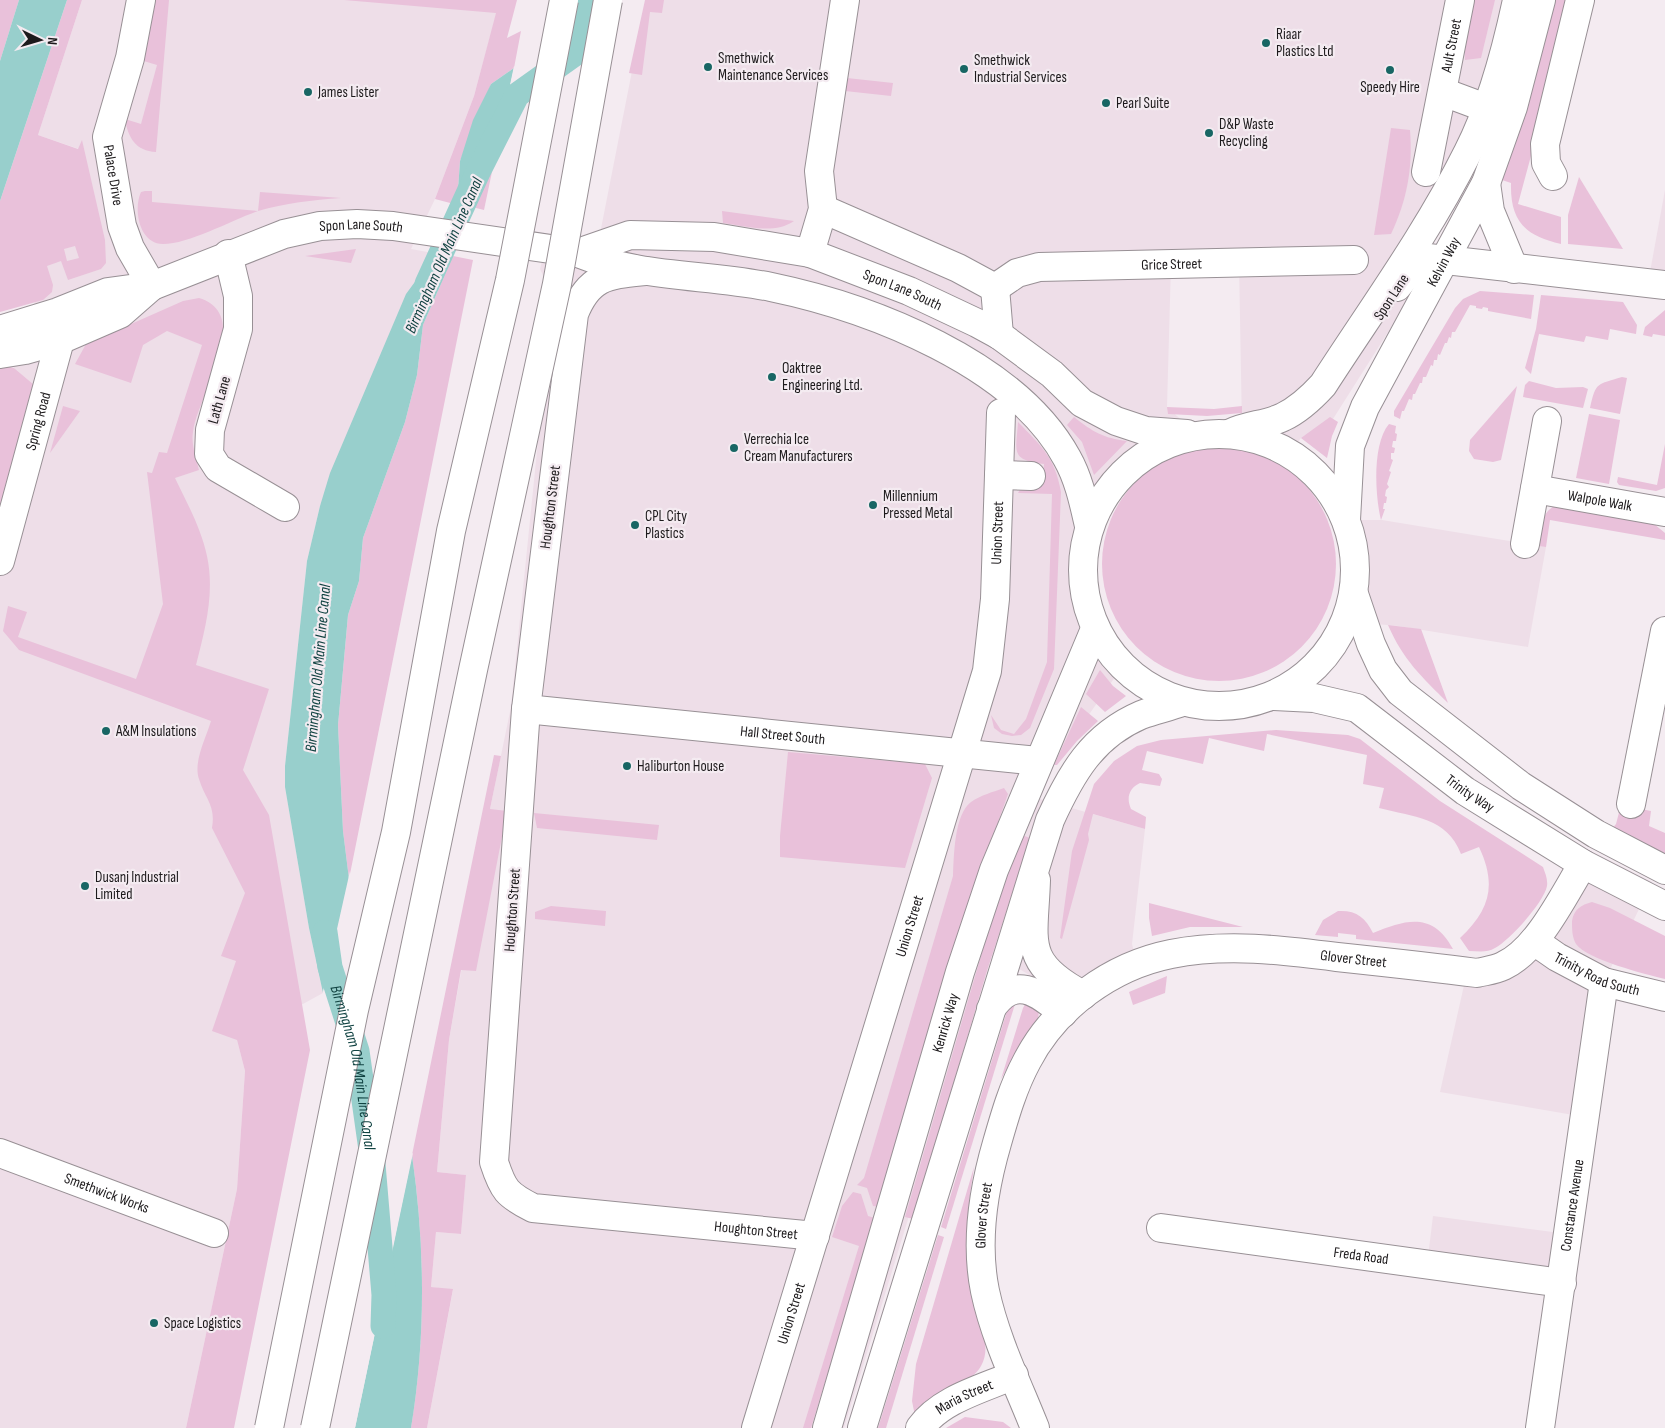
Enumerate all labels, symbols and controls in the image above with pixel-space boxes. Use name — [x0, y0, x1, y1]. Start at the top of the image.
north arrow — [15, 15, 65, 65]
street label: Ault Street — [1437, 17, 1466, 75]
place label: Riaar Plastics Ltd — [1276, 25, 1333, 61]
text: N — [44, 37, 61, 46]
marker: Riaar Plastics Ltd — [1260, 37, 1272, 49]
place label: Smethwick Maintenance Services — [718, 49, 828, 85]
place label: Smethwick Industrial Services — [974, 51, 1067, 87]
marker: Smethwick Maintenance Services — [702, 61, 714, 73]
marker: Smethwick Industrial Services — [958, 63, 970, 75]
marker: Speedy Hire — [1384, 64, 1396, 76]
place label: Speedy Hire — [1360, 78, 1420, 97]
place label: James Lister — [317, 83, 379, 102]
marker: James Lister — [302, 86, 314, 98]
place label: Pearl Suite — [1116, 94, 1170, 113]
marker: Pearl Suite — [1100, 97, 1112, 109]
place label: D&P Waste Recycling — [1219, 115, 1274, 151]
marker: D&P Waste Recycling — [1203, 127, 1215, 139]
street label: Palace Drive — [98, 144, 127, 207]
water label: Birmingham Old Main Line Canal — [401, 174, 488, 336]
street label: Spon Lane South — [319, 215, 404, 237]
street label: Kelvin Way — [1423, 234, 1465, 290]
street label: Grice Street — [1141, 254, 1203, 275]
street label: Spon Lane South — [860, 265, 945, 315]
street label: Spon Lane — [1369, 271, 1413, 324]
place label: Oaktree Engineering Ltd. — [782, 359, 863, 395]
marker: Oaktree Engineering Ltd. — [766, 371, 778, 383]
street label: Lath Lane — [204, 374, 235, 426]
street label: Spring Road — [21, 390, 55, 452]
place label: Verrechia Ice Cream Manufacturers — [744, 430, 853, 466]
marker: Verrechia Ice Cream Manufacturers — [728, 442, 740, 454]
street label: Houghton Street — [536, 464, 565, 550]
street label: Walpole Walk — [1566, 486, 1634, 516]
place label: Millennium Pressed Metal — [883, 487, 953, 523]
marker: Millennium Pressed Metal — [867, 499, 879, 511]
street label: Union Street — [987, 501, 1008, 565]
place label: CPL City Plastics — [645, 507, 687, 543]
marker: CPL City Plastics — [629, 519, 641, 531]
water label: Birmingham Old Main Line Canal — [302, 582, 335, 753]
place label: A&M Insulations — [115, 722, 196, 741]
street label: Hall Street South — [739, 722, 826, 749]
marker: A&M Insulations — [100, 725, 112, 737]
place label: Haliburton House — [637, 757, 724, 776]
marker: Haliburton House — [621, 760, 633, 772]
street label: Trinity Way — [1442, 771, 1498, 817]
street label: Houghton Street — [500, 867, 525, 952]
place label: Dusanj Industrial Limited — [95, 868, 179, 904]
marker: Dusanj Industrial Limited — [79, 880, 91, 892]
street label: Union Street — [891, 893, 928, 959]
street label: Glover Street — [1319, 946, 1388, 972]
street label: Trinity Road South — [1551, 948, 1642, 1000]
water label: Birmingham Old Main Line Canal — [325, 983, 379, 1152]
street label: Kenrick Way — [928, 991, 963, 1055]
street label: Constance Avenue — [1556, 1158, 1588, 1253]
street label: Smethwick Works — [61, 1169, 152, 1218]
street label: Glover Street — [972, 1180, 997, 1249]
street label: Houghton Street — [713, 1217, 799, 1244]
street label: Freda Road — [1332, 1243, 1390, 1269]
street label: Union Street — [773, 1280, 810, 1346]
place label: Space Logistics — [164, 1314, 241, 1333]
marker: Space Logistics — [148, 1317, 160, 1329]
street label: Maria Street — [932, 1375, 996, 1419]

